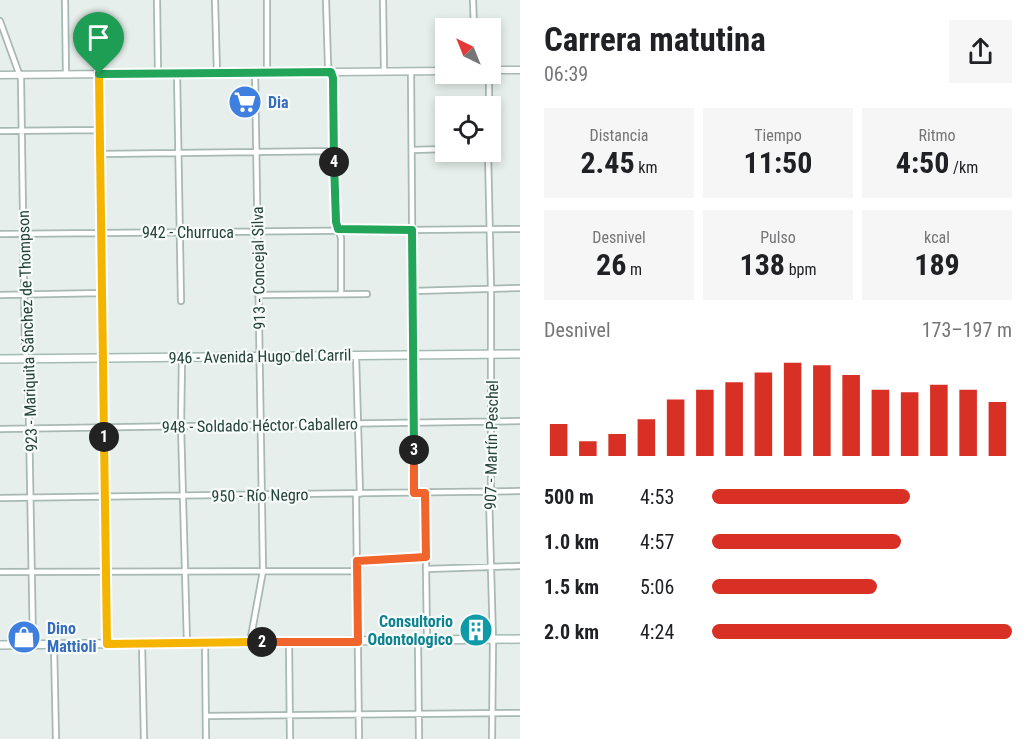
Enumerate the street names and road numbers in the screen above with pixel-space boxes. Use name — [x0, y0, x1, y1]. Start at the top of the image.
street label: 913 - Concejal Silva — [248, 206, 269, 330]
street label: 923 - Mariquita Sánchez de Thompson — [14, 210, 41, 452]
street label: 942 - Churruca — [142, 223, 234, 242]
street label: 946 - Avenida Hugo del Carril — [169, 345, 351, 368]
street label: 907 - Martín Peschel — [481, 380, 502, 510]
street label: 948 - Soldado Héctor Caballero — [162, 414, 358, 437]
street label: 950 - Río Negro — [211, 485, 309, 506]

